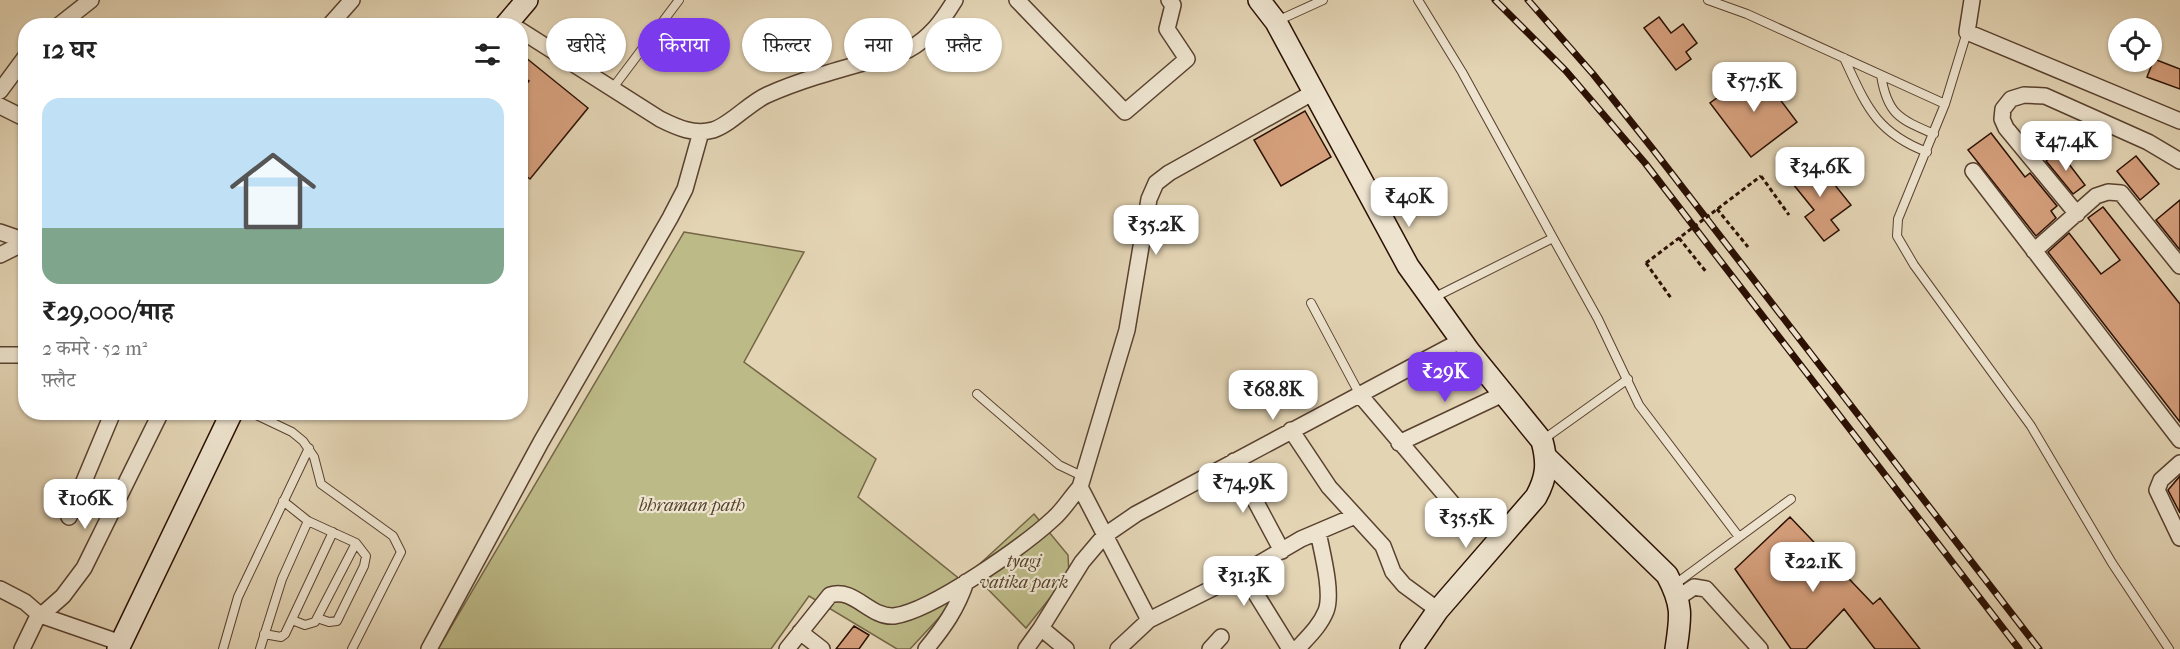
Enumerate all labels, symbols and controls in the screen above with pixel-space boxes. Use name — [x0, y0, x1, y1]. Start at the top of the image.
chip: खरीदें — [546, 18, 626, 72]
chip: किराया — [638, 18, 730, 72]
chip: फ़िल्टर — [742, 18, 832, 72]
chip: नया — [844, 18, 913, 72]
chip: फ़्लैट — [925, 18, 1002, 72]
map controls — [2108, 18, 2162, 72]
button: locate — [2108, 18, 2162, 72]
text: 12 घर — [42, 34, 96, 65]
icon: filters — [471, 38, 504, 71]
pin: ₹57.5K — [1705, 62, 1803, 113]
text: ₹57.5K — [1726, 70, 1782, 93]
pin: ₹47.4K — [2017, 121, 2115, 172]
text: ₹47.4K — [2035, 129, 2097, 152]
icon: home — [219, 137, 327, 245]
pin: ₹34.6K — [1771, 147, 1869, 198]
text: ₹34.6K — [1789, 155, 1851, 178]
pin: ₹40K — [1373, 177, 1445, 228]
text: ₹40K — [1385, 185, 1433, 208]
pin: ₹35.2K — [1107, 205, 1205, 256]
text: ₹35.2K — [1128, 213, 1184, 236]
text: ₹29,000/माह — [42, 296, 174, 327]
text: 2 कमरे · 52 m² — [42, 337, 148, 360]
pin: ₹29K — [1409, 352, 1481, 403]
text: ₹29K — [1422, 360, 1468, 383]
text: फ़्लैट — [42, 369, 75, 392]
pin: ₹68.8K — [1224, 370, 1322, 421]
text: ₹68.8K — [1243, 378, 1303, 401]
pin: ₹74.9K — [1194, 463, 1292, 514]
text: ₹74.9K — [1212, 471, 1274, 494]
pin: ₹106K — [43, 479, 127, 530]
text: ₹106K — [58, 487, 112, 510]
park label: bhraman path — [639, 495, 745, 516]
pin: ₹35.5K — [1417, 498, 1515, 549]
text: ₹35.5K — [1439, 506, 1493, 529]
pin: ₹22.1K — [1764, 542, 1862, 593]
text: ₹22.1K — [1784, 550, 1842, 573]
park label: tyagi vatika park — [980, 551, 1068, 593]
pin: ₹31.3K — [1195, 556, 1293, 607]
text: ₹31.3K — [1217, 564, 1271, 587]

